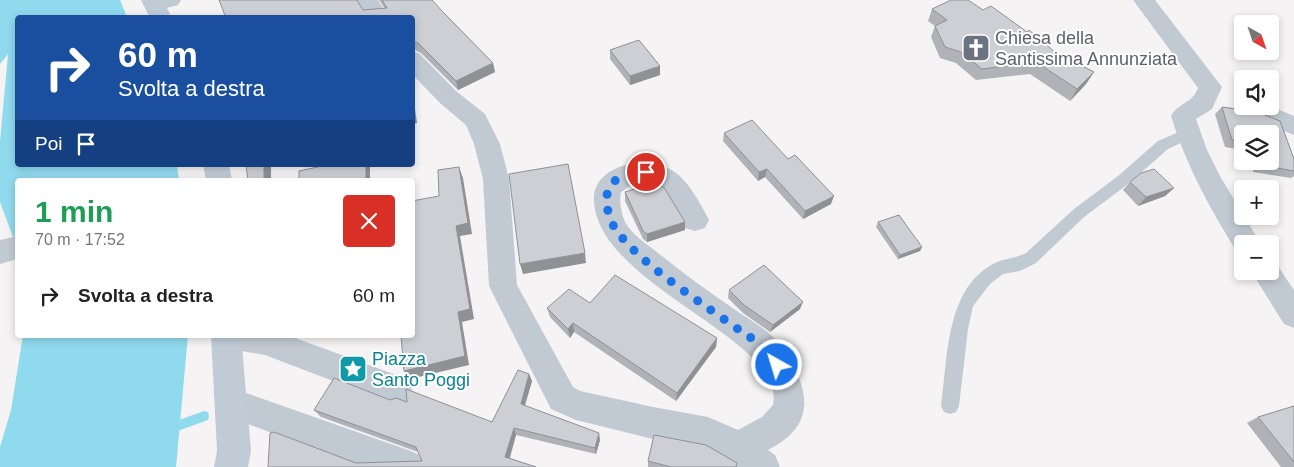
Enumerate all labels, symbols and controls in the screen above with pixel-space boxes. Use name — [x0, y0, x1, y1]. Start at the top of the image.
north arrow — [1234, 15, 1279, 60]
map controls — [1234, 15, 1279, 280]
place label: Chiesa della Santissima Annunziata — [995, 28, 1178, 69]
church icon: Chiesa della Santissima Annunziata — [961, 33, 991, 63]
icon: right — [35, 35, 100, 100]
text: 60 m — [118, 35, 198, 74]
button: sound — [1234, 70, 1279, 115]
text: Svolta a destra — [118, 76, 265, 101]
button: layers — [1234, 125, 1279, 170]
icon: arrive — [72, 130, 100, 158]
text: Poi — [35, 133, 62, 154]
pin — [625, 151, 667, 193]
icon: arrive — [632, 158, 660, 186]
button: + — [1234, 180, 1279, 225]
text: 1 min — [35, 195, 113, 228]
button: close — [343, 195, 395, 247]
text: 70 m · 17:52 — [35, 231, 125, 248]
button: − — [1234, 235, 1279, 280]
icon: right — [35, 282, 63, 310]
text: Svolta a destra — [78, 285, 213, 306]
text: 60 m — [353, 285, 395, 306]
position arrow — [750, 338, 802, 390]
place label: Piazza Santo Poggi — [372, 349, 470, 390]
place icon: Piazza Santo Poggi — [338, 354, 368, 384]

